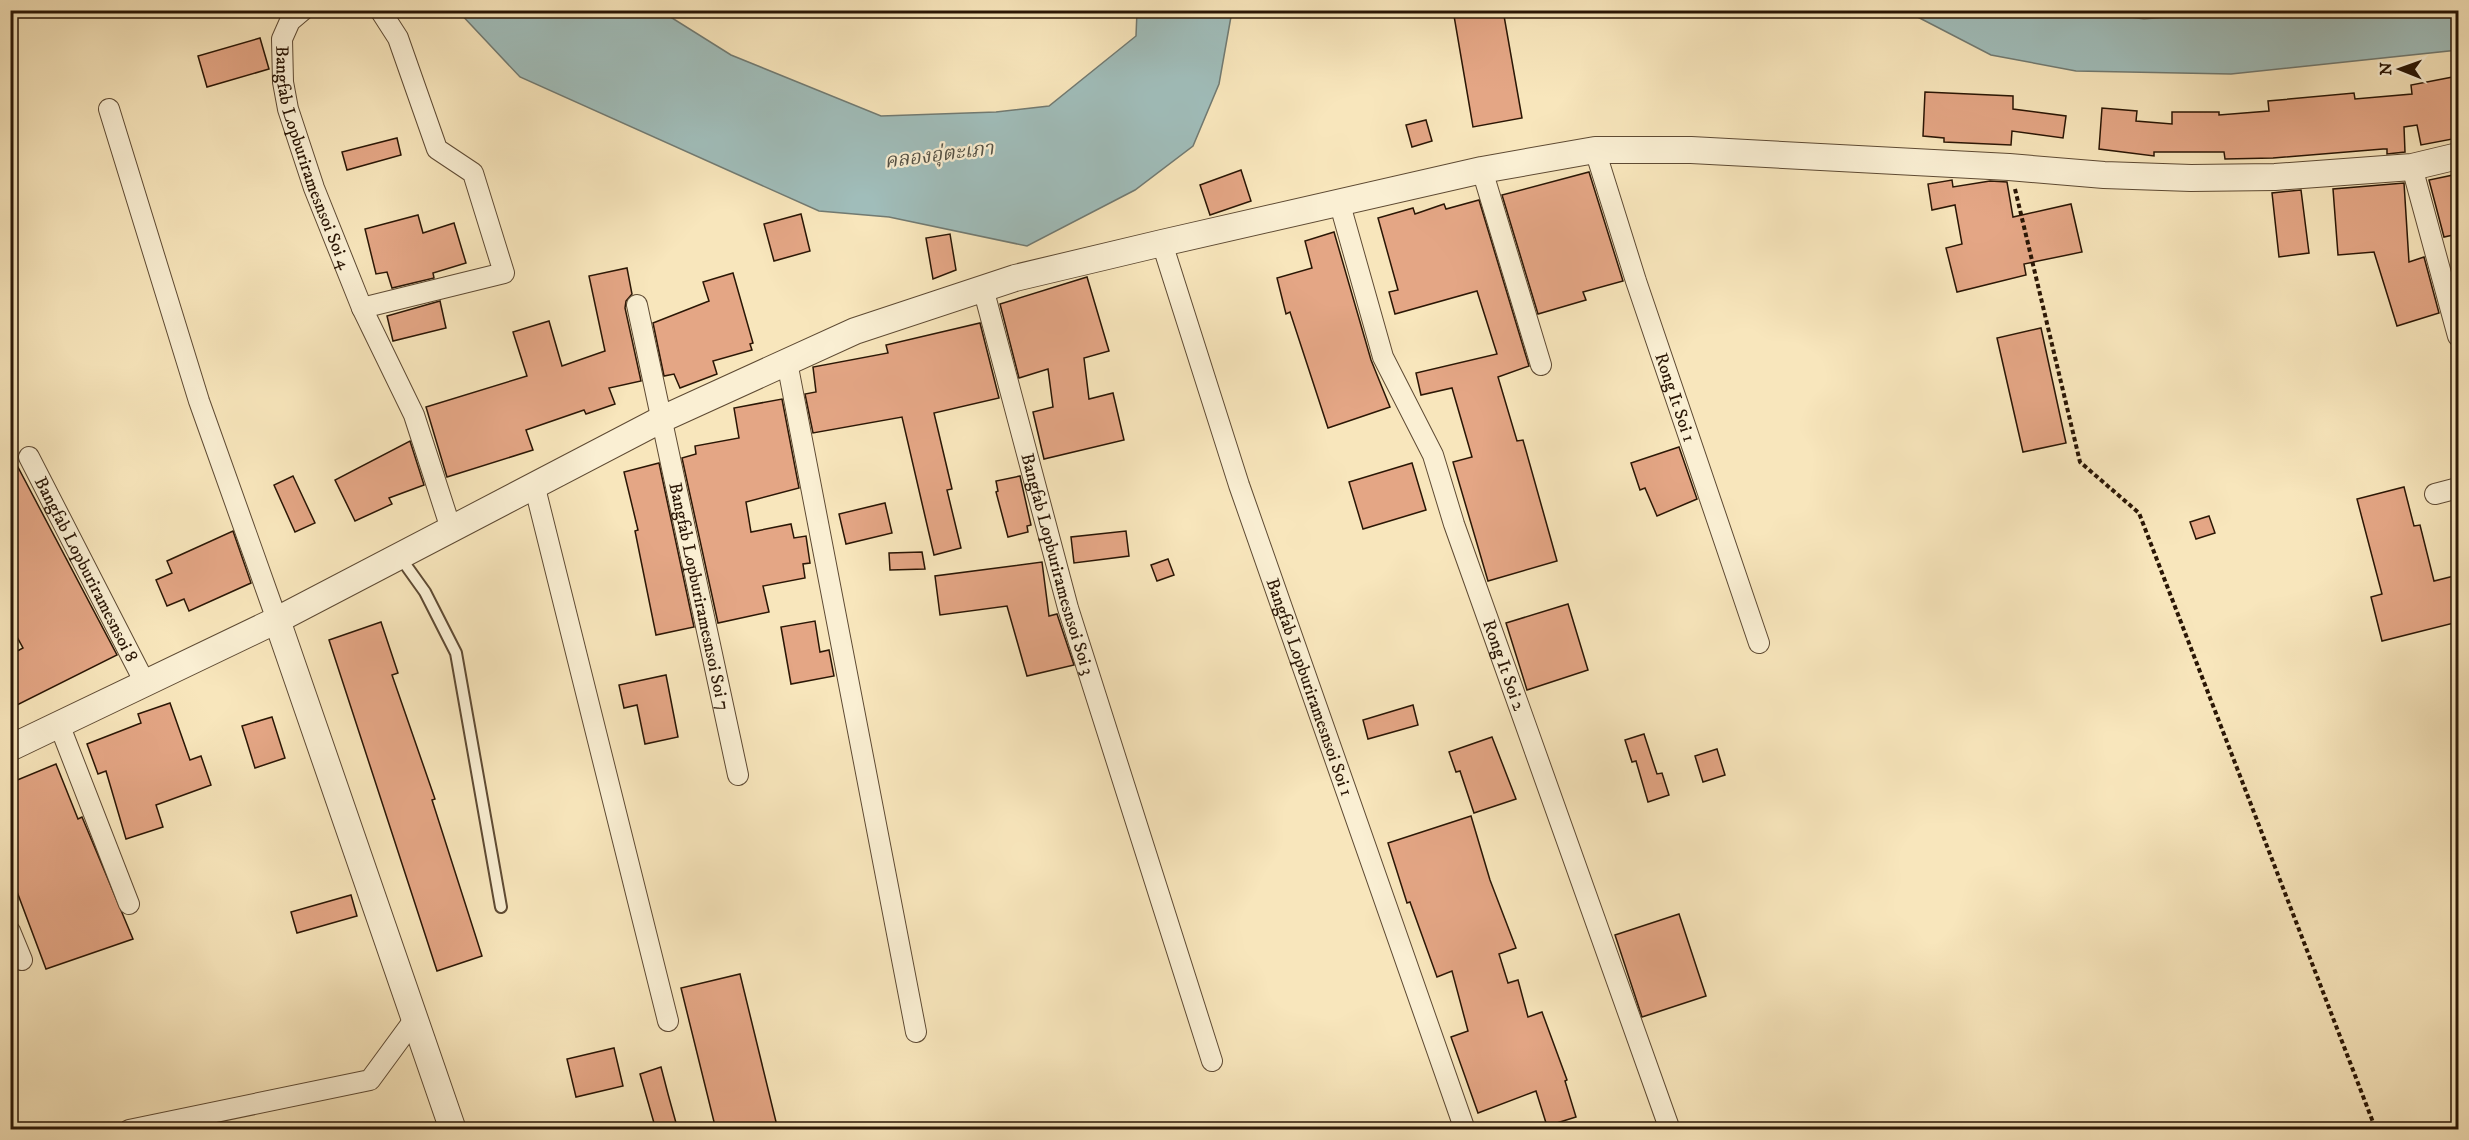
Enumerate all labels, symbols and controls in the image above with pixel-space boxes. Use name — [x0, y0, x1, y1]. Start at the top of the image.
north arrow — [2370, 39, 2430, 99]
street label: Bangfab Lopburiramesnsoi Soi 4 — [270, 45, 356, 273]
text: N — [2376, 62, 2396, 75]
water label: คลองอุ่ตะเภา — [883, 136, 996, 175]
street label: Rong It Soi 1 — [1649, 350, 1700, 445]
street label: Bangfab Lopburiramesnsoi Soi 3 — [1015, 451, 1099, 678]
street label: Bangfab Lopburiramesnsoi 8 — [29, 473, 142, 666]
street label: Bangfab Lopburiramesnsoi Soi 7 — [663, 481, 734, 712]
street label: Bangfab Lopburiramesnsoi Soi 1 — [1261, 575, 1357, 799]
street label: Rong It Soi 2 — [1477, 617, 1530, 714]

